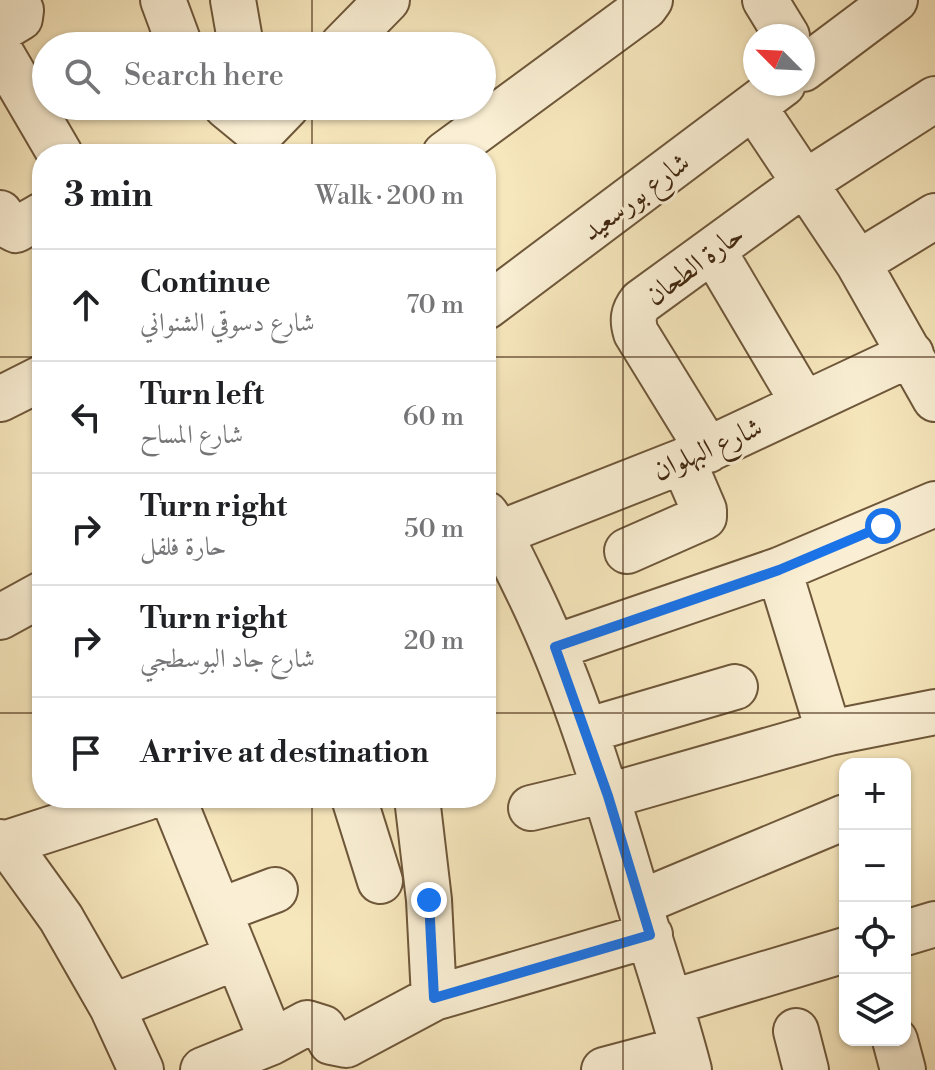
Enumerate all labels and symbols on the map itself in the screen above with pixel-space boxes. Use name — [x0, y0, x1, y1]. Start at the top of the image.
north arrow — [743, 24, 815, 96]
street label: شارع بورسعيد — [575, 145, 700, 253]
street label: حارة الطحان — [639, 217, 751, 314]
street label: شارع البهلوان — [647, 410, 770, 494]
route start — [865, 508, 901, 544]
route end — [411, 882, 447, 918]

